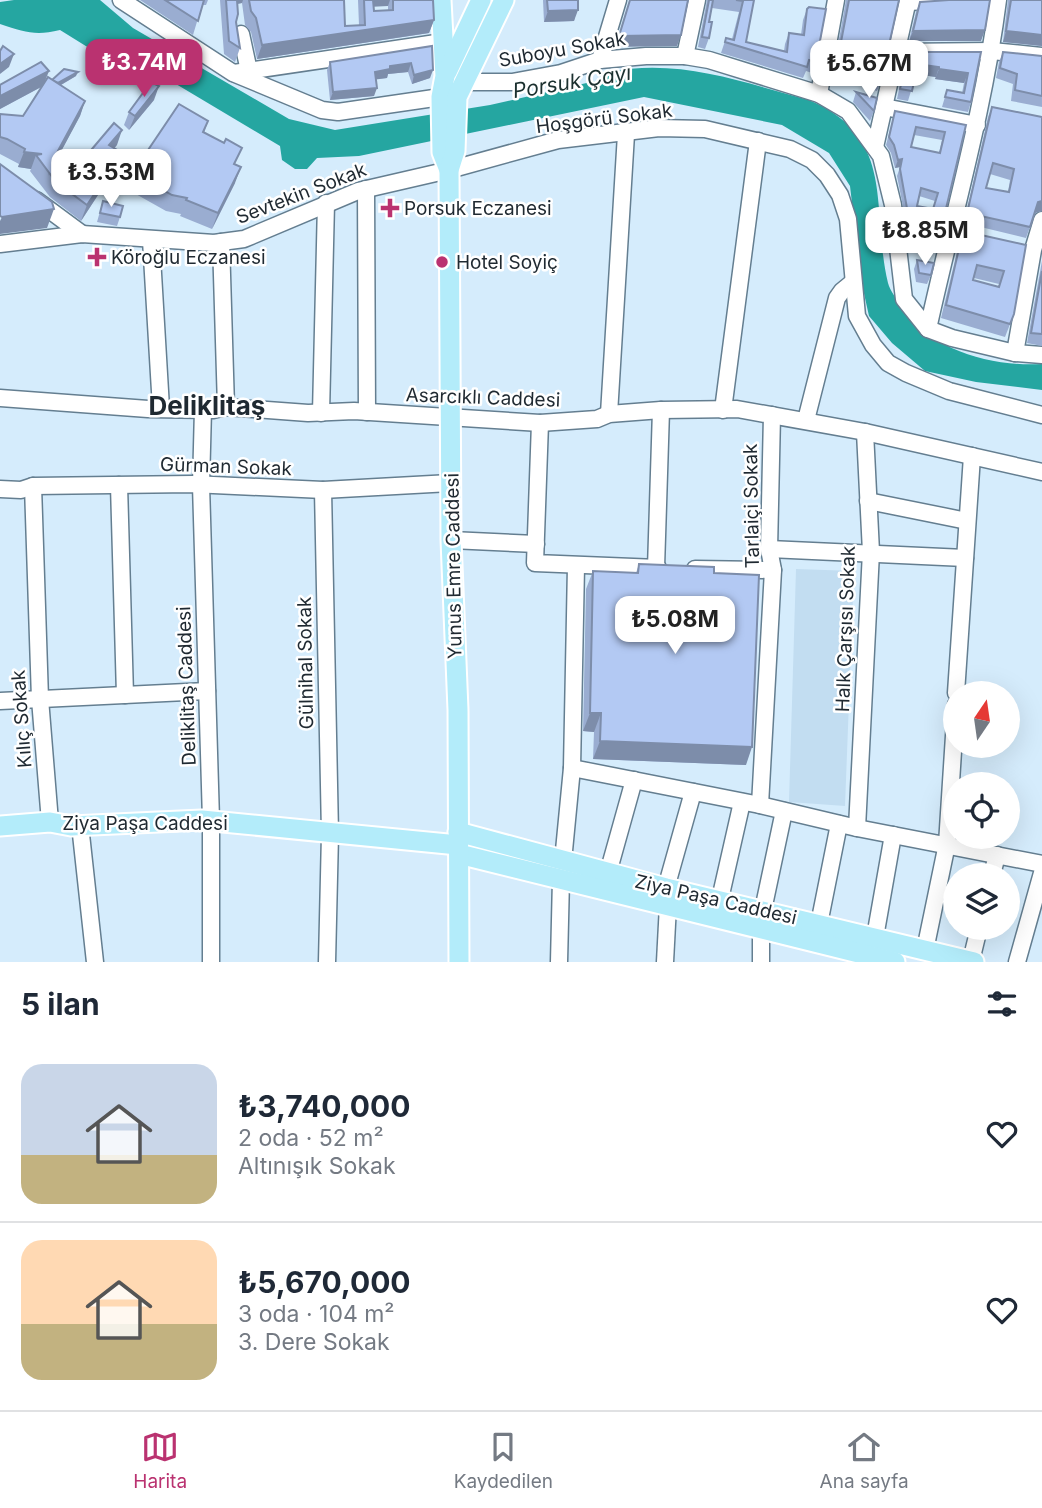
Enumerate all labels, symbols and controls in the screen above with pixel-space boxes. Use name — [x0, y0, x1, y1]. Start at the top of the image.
street label: Suboyu Sokak — [497, 27, 628, 72]
pin: ₺3.74M — [87, 40, 201, 99]
pin: ₺5.67M — [812, 41, 926, 100]
text: ₺3.74M — [101, 48, 187, 76]
text: ₺5.67M — [826, 49, 912, 77]
water label: Porsuk Çayı — [511, 60, 633, 103]
street label: Hoşgörü Sokak — [534, 99, 674, 138]
pin: ₺3.53M — [54, 150, 168, 209]
text: ₺3.53M — [67, 158, 155, 186]
street label: Sevtekin Sokak — [233, 158, 370, 229]
place label: Porsuk Eczanesi — [404, 197, 552, 220]
marker: Porsuk Eczanesi — [382, 200, 398, 216]
pin: ₺8.85M — [868, 208, 982, 267]
text: ₺8.85M — [881, 216, 969, 244]
place label: Köroğlu Eczanesi — [111, 246, 266, 269]
marker: Köroğlu Eczanesi — [89, 249, 105, 265]
place label: Hotel Soyiç — [456, 251, 558, 274]
marker: Hotel Soyiç — [434, 254, 450, 270]
street label: Asarcıklı Caddesi — [405, 383, 561, 412]
district label: Deliklitaş — [149, 390, 265, 421]
street label: Tarlaiçi Sokak — [739, 443, 764, 569]
street label: Gürman Sokak — [160, 453, 293, 480]
street label: Yunus Emre Caddesi — [440, 473, 467, 659]
street label: Halk Çarşısı Sokak — [831, 545, 860, 713]
street label: Gülnihal Sokak — [293, 596, 318, 730]
pin: ₺5.08M — [618, 596, 732, 656]
text: ₺5.08M — [631, 605, 719, 633]
street label: Deliklitaş Caddesi — [172, 606, 201, 766]
street label: Kılıç Sokak — [7, 669, 36, 769]
north arrow — [943, 681, 1020, 758]
map controls — [943, 681, 1020, 940]
button: locate — [943, 772, 1020, 849]
street label: Ziya Paşa Caddesi — [62, 812, 228, 835]
button: layers — [943, 863, 1020, 940]
street label: Ziya Paşa Caddesi — [633, 870, 799, 929]
icon: filters — [983, 985, 1021, 1023]
text: 5 ilan — [21, 986, 100, 1022]
text: ₺3,740,000 — [238, 1088, 411, 1124]
icon: home — [77, 1092, 161, 1176]
icon: heart — [983, 1115, 1021, 1153]
text: 2 oda · 52 m² — [238, 1124, 384, 1152]
text: Altınışık Sokak — [238, 1152, 396, 1180]
text: ₺5,670,000 — [238, 1264, 411, 1300]
icon: home — [77, 1268, 161, 1352]
icon: heart — [983, 1291, 1021, 1329]
text: 3 oda · 104 m² — [238, 1300, 395, 1328]
text: 3. Dere Sokak — [238, 1328, 390, 1356]
tab: Harita — [133, 1428, 187, 1493]
tab: Kaydedilen — [454, 1428, 553, 1493]
tab: Ana sayfa — [820, 1428, 909, 1493]

